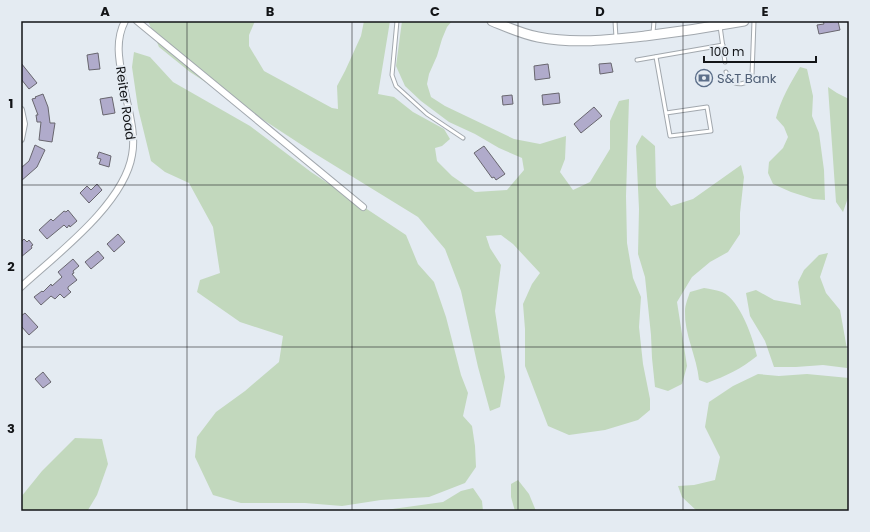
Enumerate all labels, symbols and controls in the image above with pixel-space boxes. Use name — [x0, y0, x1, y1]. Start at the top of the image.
text: A — [100, 2, 110, 21]
text: B — [266, 2, 275, 21]
text: C — [430, 2, 440, 21]
text: D — [595, 2, 605, 21]
text: E — [761, 2, 769, 21]
scale bar — [704, 38, 816, 64]
text: 100 m — [710, 43, 744, 60]
street label: Reiter Road — [111, 65, 140, 141]
bank icon: S&T Bank — [694, 68, 714, 88]
place label: S&T Bank — [717, 69, 777, 88]
text: 1 — [9, 94, 13, 113]
text: 2 — [7, 257, 15, 276]
text: 3 — [7, 419, 15, 438]

